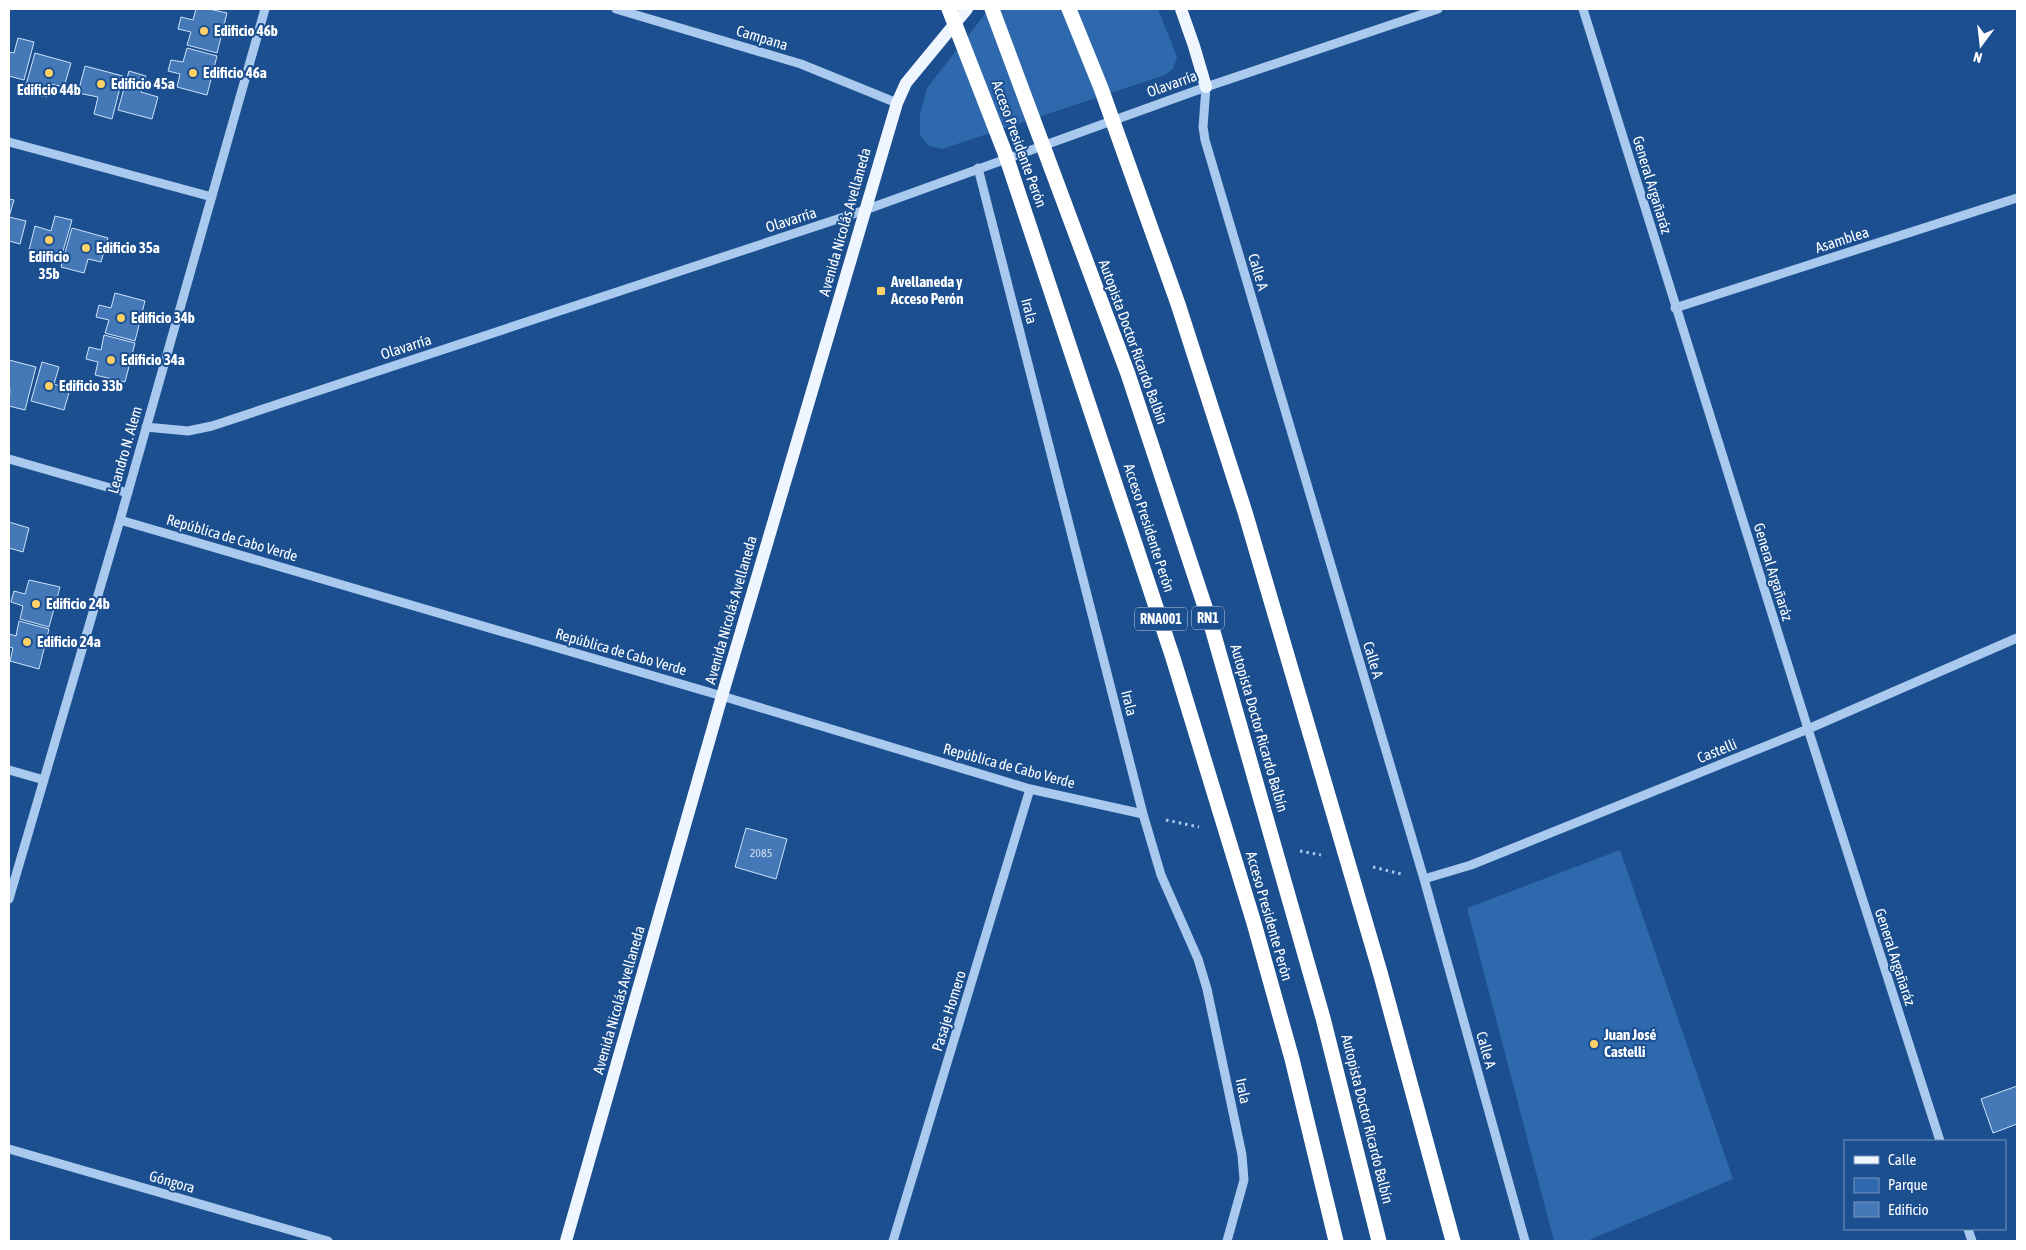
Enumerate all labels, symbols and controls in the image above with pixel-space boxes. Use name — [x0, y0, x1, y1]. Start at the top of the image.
north arrow — [1956, 20, 2006, 70]
place label: Edificio 46b — [214, 22, 278, 39]
street label: Campana — [734, 22, 790, 53]
marker: Edificio 46b — [198, 25, 210, 37]
text: N — [1972, 49, 1984, 66]
place label: Edificio 46a — [203, 64, 267, 81]
marker: Edificio 44b — [43, 67, 55, 79]
marker: Edificio 46a — [187, 67, 199, 79]
street label: Olavarría — [1144, 67, 1199, 100]
place label: Edificio 45a — [111, 75, 175, 92]
marker: Edificio 45a — [95, 78, 107, 90]
street label: Acceso Presidente Perón — [989, 78, 1050, 210]
place label: Edificio 44b — [17, 81, 81, 98]
street label: General Argañaráz — [1630, 134, 1676, 236]
street label: Avenida Nicolás Avellaneda — [815, 146, 874, 298]
street label: Olavarría — [763, 203, 818, 236]
street label: Asamblea — [1813, 223, 1871, 256]
marker: Edificio 35b — [43, 234, 55, 246]
place label: Edificio 35a — [96, 239, 160, 256]
marker: Edificio 35a — [80, 242, 92, 254]
place label: Edificio 35b — [29, 248, 69, 282]
street label: Calle A — [1245, 251, 1272, 293]
street label: Autopista Doctor Ricardo Balbín — [1096, 257, 1171, 426]
place label: Avellaneda y Acceso Perón — [890, 273, 963, 307]
marker: Avellaneda y Acceso Perón — [875, 285, 887, 297]
street label: Irala — [1018, 296, 1041, 326]
place label: Edificio 34b — [131, 309, 195, 326]
marker: Edificio 34b — [115, 312, 127, 324]
street label: Olavarría — [378, 330, 433, 363]
place label: Edificio 34a — [121, 351, 185, 368]
marker: Edificio 34a — [105, 354, 117, 366]
place label: Edificio 33b — [59, 377, 123, 394]
marker: Edificio 33b — [43, 380, 55, 392]
street label: Leandro N. Alem — [104, 404, 145, 495]
street label: Acceso Presidente Perón — [1121, 462, 1178, 594]
street label: República de Cabo Verde — [165, 511, 300, 564]
street label: General Argañaráz — [1751, 521, 1797, 623]
street label: Avenida Nicolás Avellaneda — [701, 534, 760, 686]
place label: Edificio 24b — [46, 595, 110, 612]
marker: Edificio 24b — [30, 598, 42, 610]
road number: RN1 — [1192, 606, 1224, 630]
road number: RNA001 — [1135, 608, 1187, 630]
street label: República de Cabo Verde — [554, 625, 689, 678]
place label: Edificio 24a — [37, 633, 101, 650]
marker: Edificio 24a — [21, 636, 33, 648]
street label: Calle A — [1360, 639, 1387, 681]
street label: Autopista Doctor Ricardo Balbín — [1227, 642, 1292, 814]
street label: Irala — [1118, 688, 1141, 718]
street label: Castelli — [1694, 735, 1739, 766]
street label: República de Cabo Verde — [941, 740, 1077, 791]
house number: 2085 — [750, 846, 772, 860]
street label: Acceso Presidente Perón — [1243, 849, 1296, 983]
street label: General Argañaráz — [1872, 906, 1919, 1008]
street label: Avenida Nicolás Avellaneda — [589, 924, 648, 1076]
street label: Pasaje Homero — [928, 968, 969, 1053]
place label: Juan José Castelli — [1603, 1026, 1656, 1060]
street label: Calle A — [1473, 1029, 1500, 1071]
street label: Autopista Doctor Ricardo Balbín — [1338, 1033, 1397, 1205]
marker: Juan José Castelli — [1588, 1038, 1600, 1050]
street label: Irala — [1232, 1076, 1254, 1105]
legend — [1844, 1140, 2006, 1230]
text: Calle — [1888, 1151, 1917, 1168]
street label: Góngora — [147, 1167, 197, 1196]
text: Parque — [1888, 1176, 1928, 1193]
text: Edificio — [1888, 1201, 1929, 1218]

